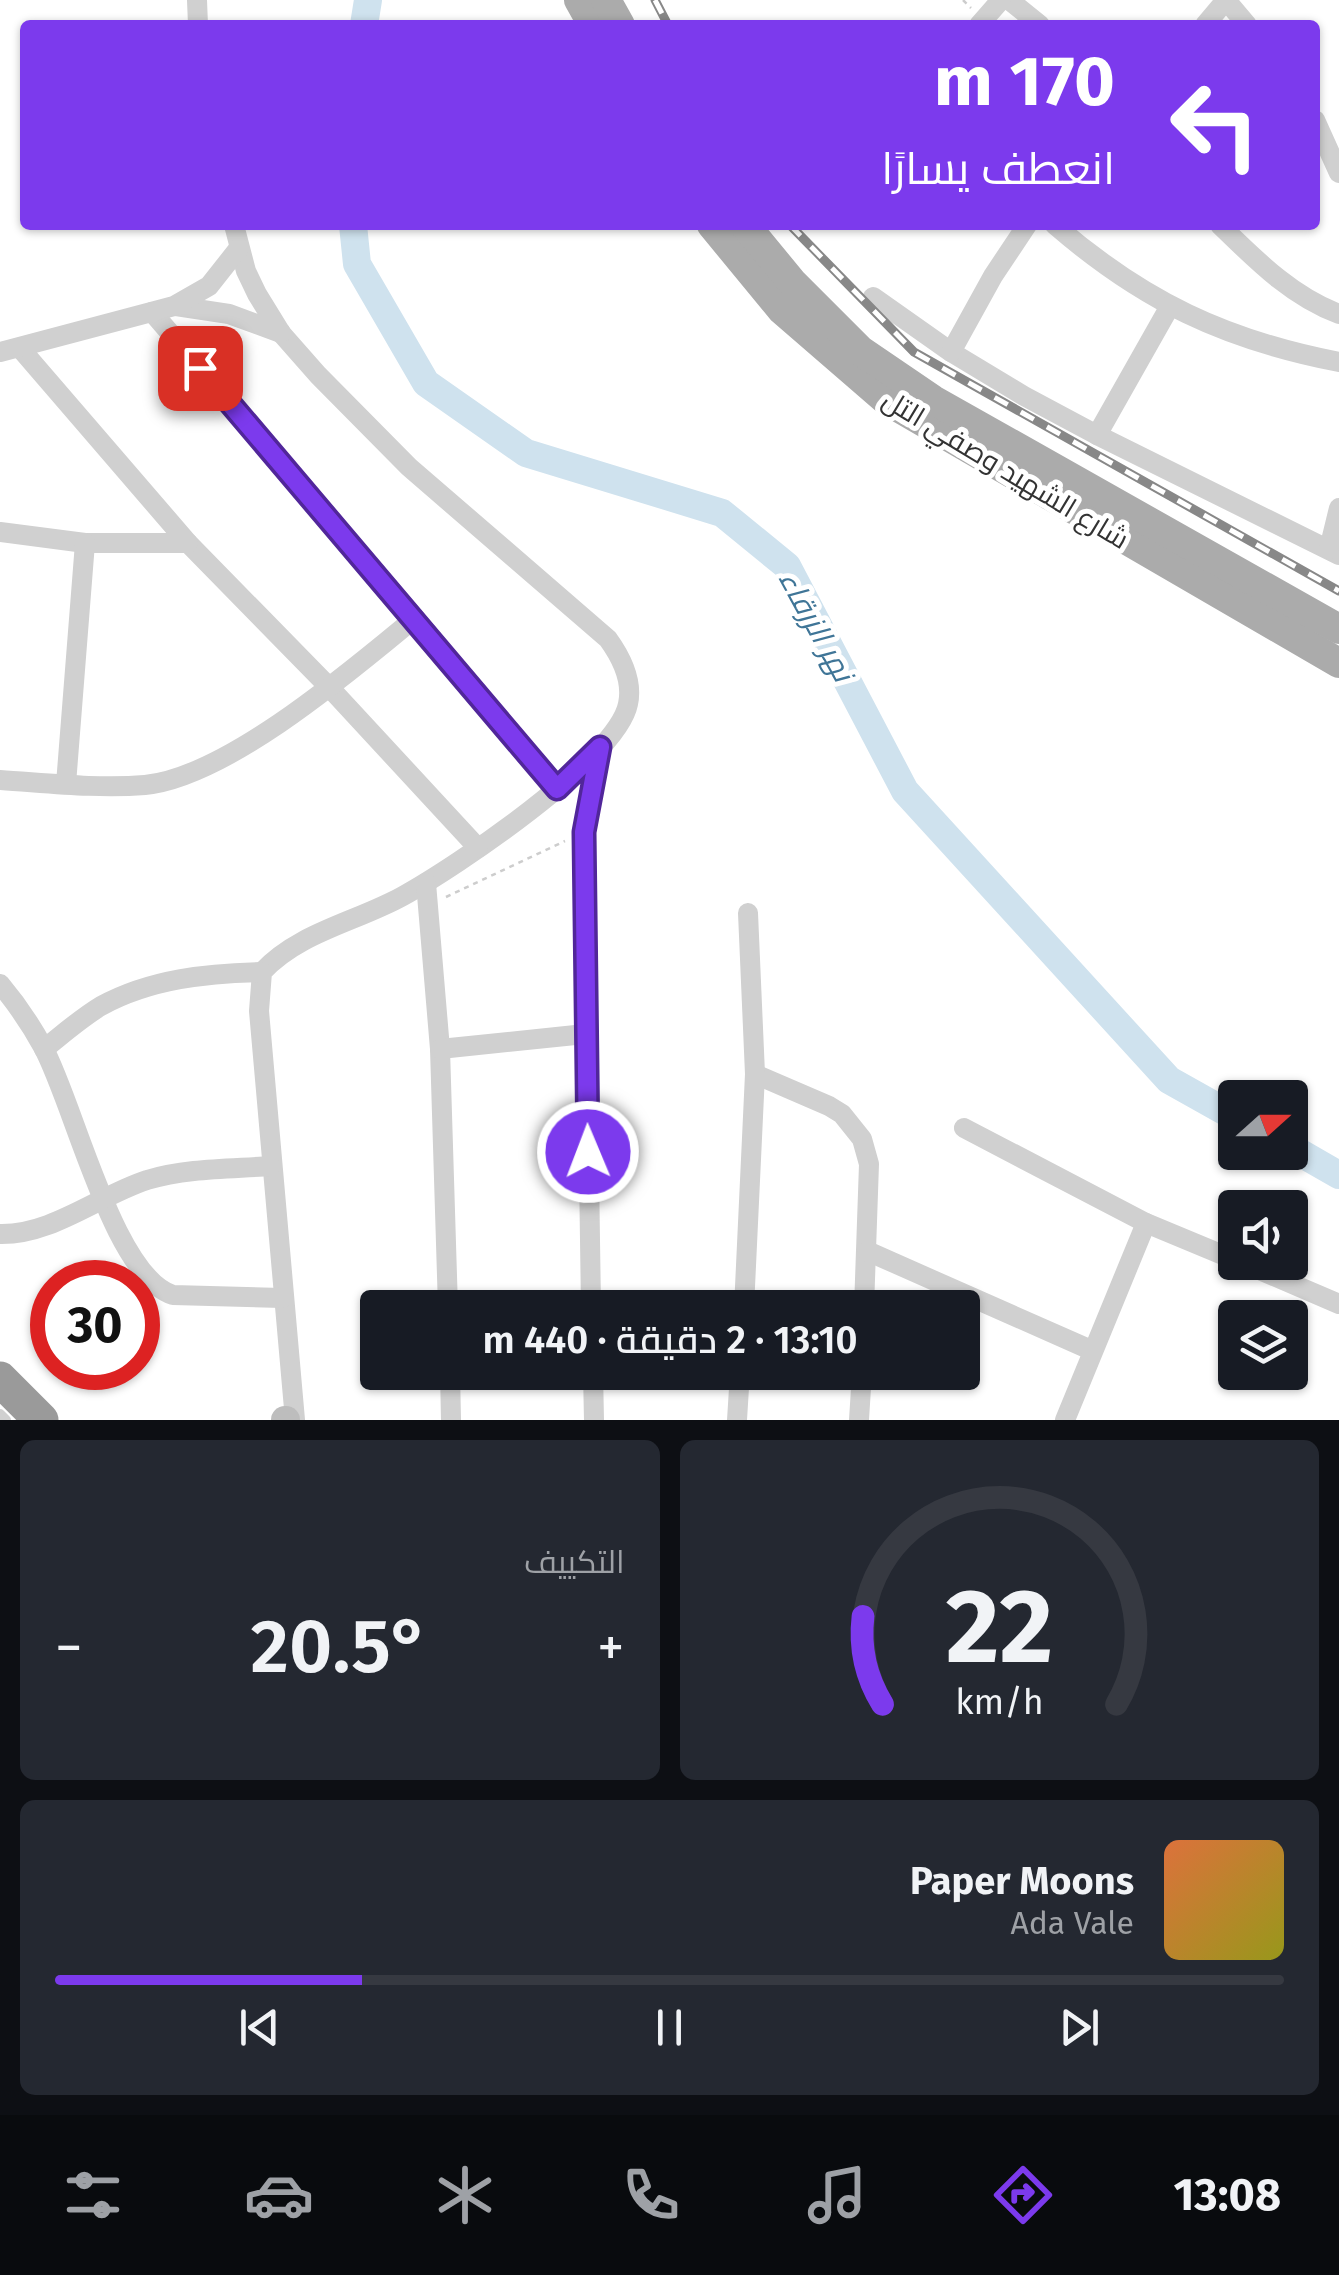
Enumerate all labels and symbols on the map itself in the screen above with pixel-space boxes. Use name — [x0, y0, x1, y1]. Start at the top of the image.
pin — [158, 326, 243, 411]
street label: شارع الشهيد وصفي التل — [874, 383, 1135, 560]
water label: نهر الزرقاء — [771, 564, 863, 690]
north arrow — [1218, 1080, 1308, 1170]
position arrow — [536, 1100, 640, 1204]
speed limit sign: 30 — [30, 1260, 160, 1390]

